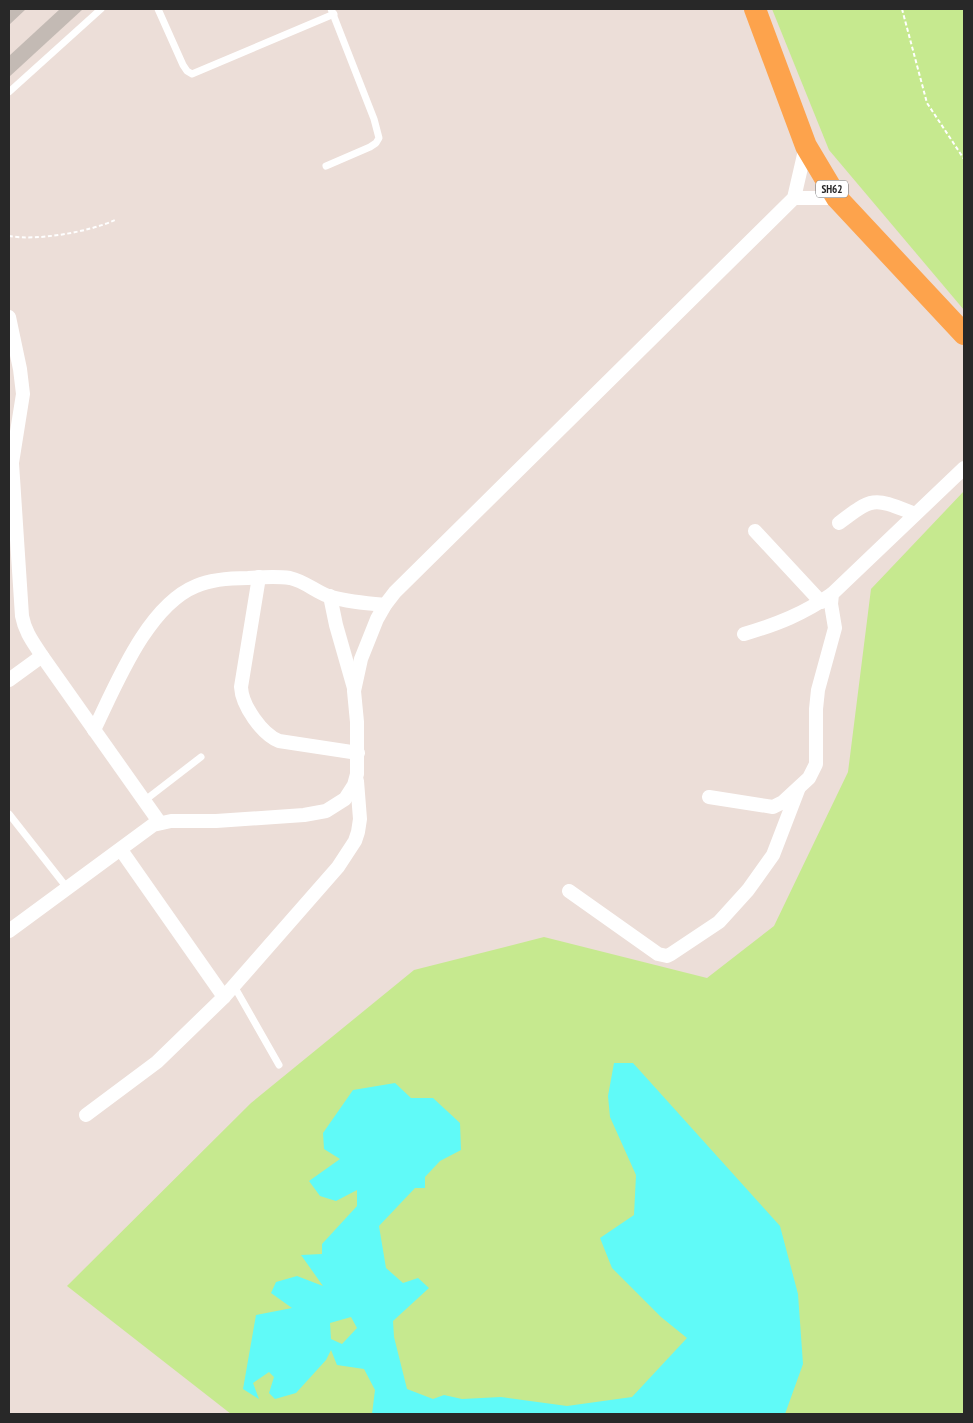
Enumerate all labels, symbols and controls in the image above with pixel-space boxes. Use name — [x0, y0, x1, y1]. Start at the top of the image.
road number: SH62 — [816, 180, 848, 198]

